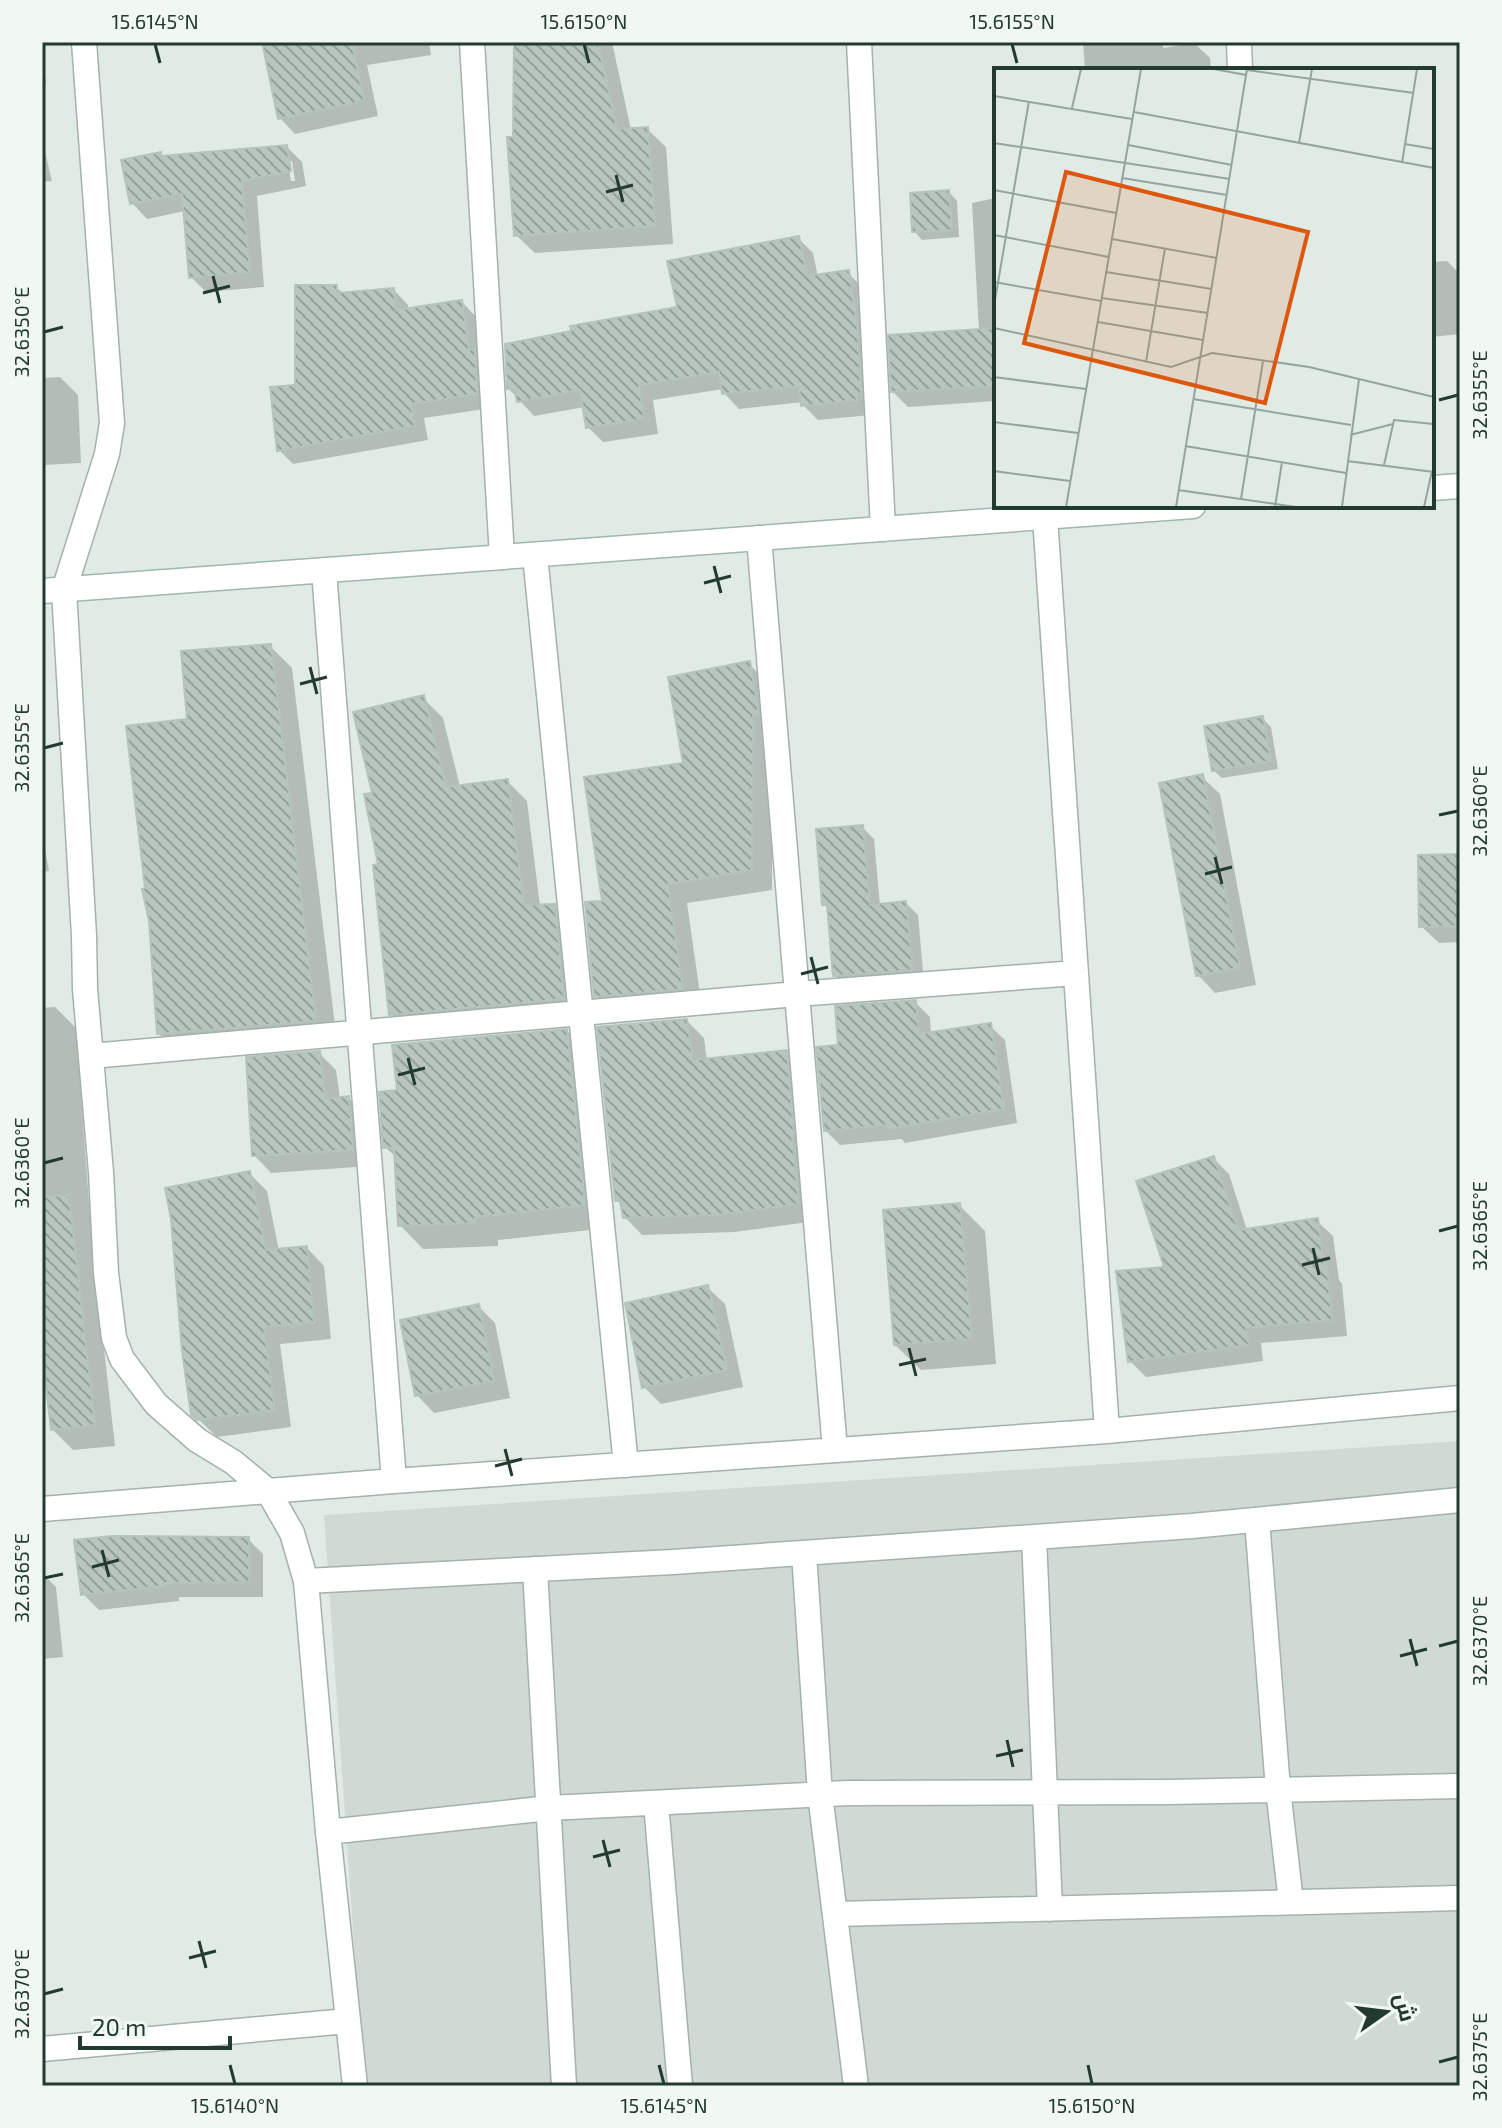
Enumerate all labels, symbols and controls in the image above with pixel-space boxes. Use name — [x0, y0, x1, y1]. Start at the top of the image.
text: 15.6145°N — [111, 9, 199, 33]
text: 15.6150°N — [541, 9, 627, 33]
text: 15.6155°N — [969, 9, 1055, 33]
inset map — [994, 68, 1434, 508]
text: 32.6350°E — [9, 287, 33, 377]
text: 32.6355°E — [1467, 350, 1491, 440]
text: 32.6355°E — [9, 703, 33, 793]
text: 32.6360°E — [1467, 765, 1491, 857]
text: 32.6360°E — [9, 1117, 33, 1209]
text: 32.6365°E — [1467, 1181, 1491, 1271]
text: 32.6365°E — [9, 1533, 33, 1623]
text: 32.6370°E — [1467, 1596, 1491, 1686]
text: 32.6370°E — [9, 1949, 33, 2039]
north arrow — [1346, 1972, 1426, 2052]
text: ش — [1388, 1990, 1422, 2024]
scale bar — [80, 2000, 230, 2050]
text: 20 m — [92, 2012, 146, 2041]
text: 32.6375°E — [1467, 2013, 1491, 2101]
text: 15.6140°N — [191, 2093, 279, 2117]
text: 15.6145°N — [620, 2093, 708, 2117]
text: 15.6150°N — [1049, 2093, 1135, 2117]

